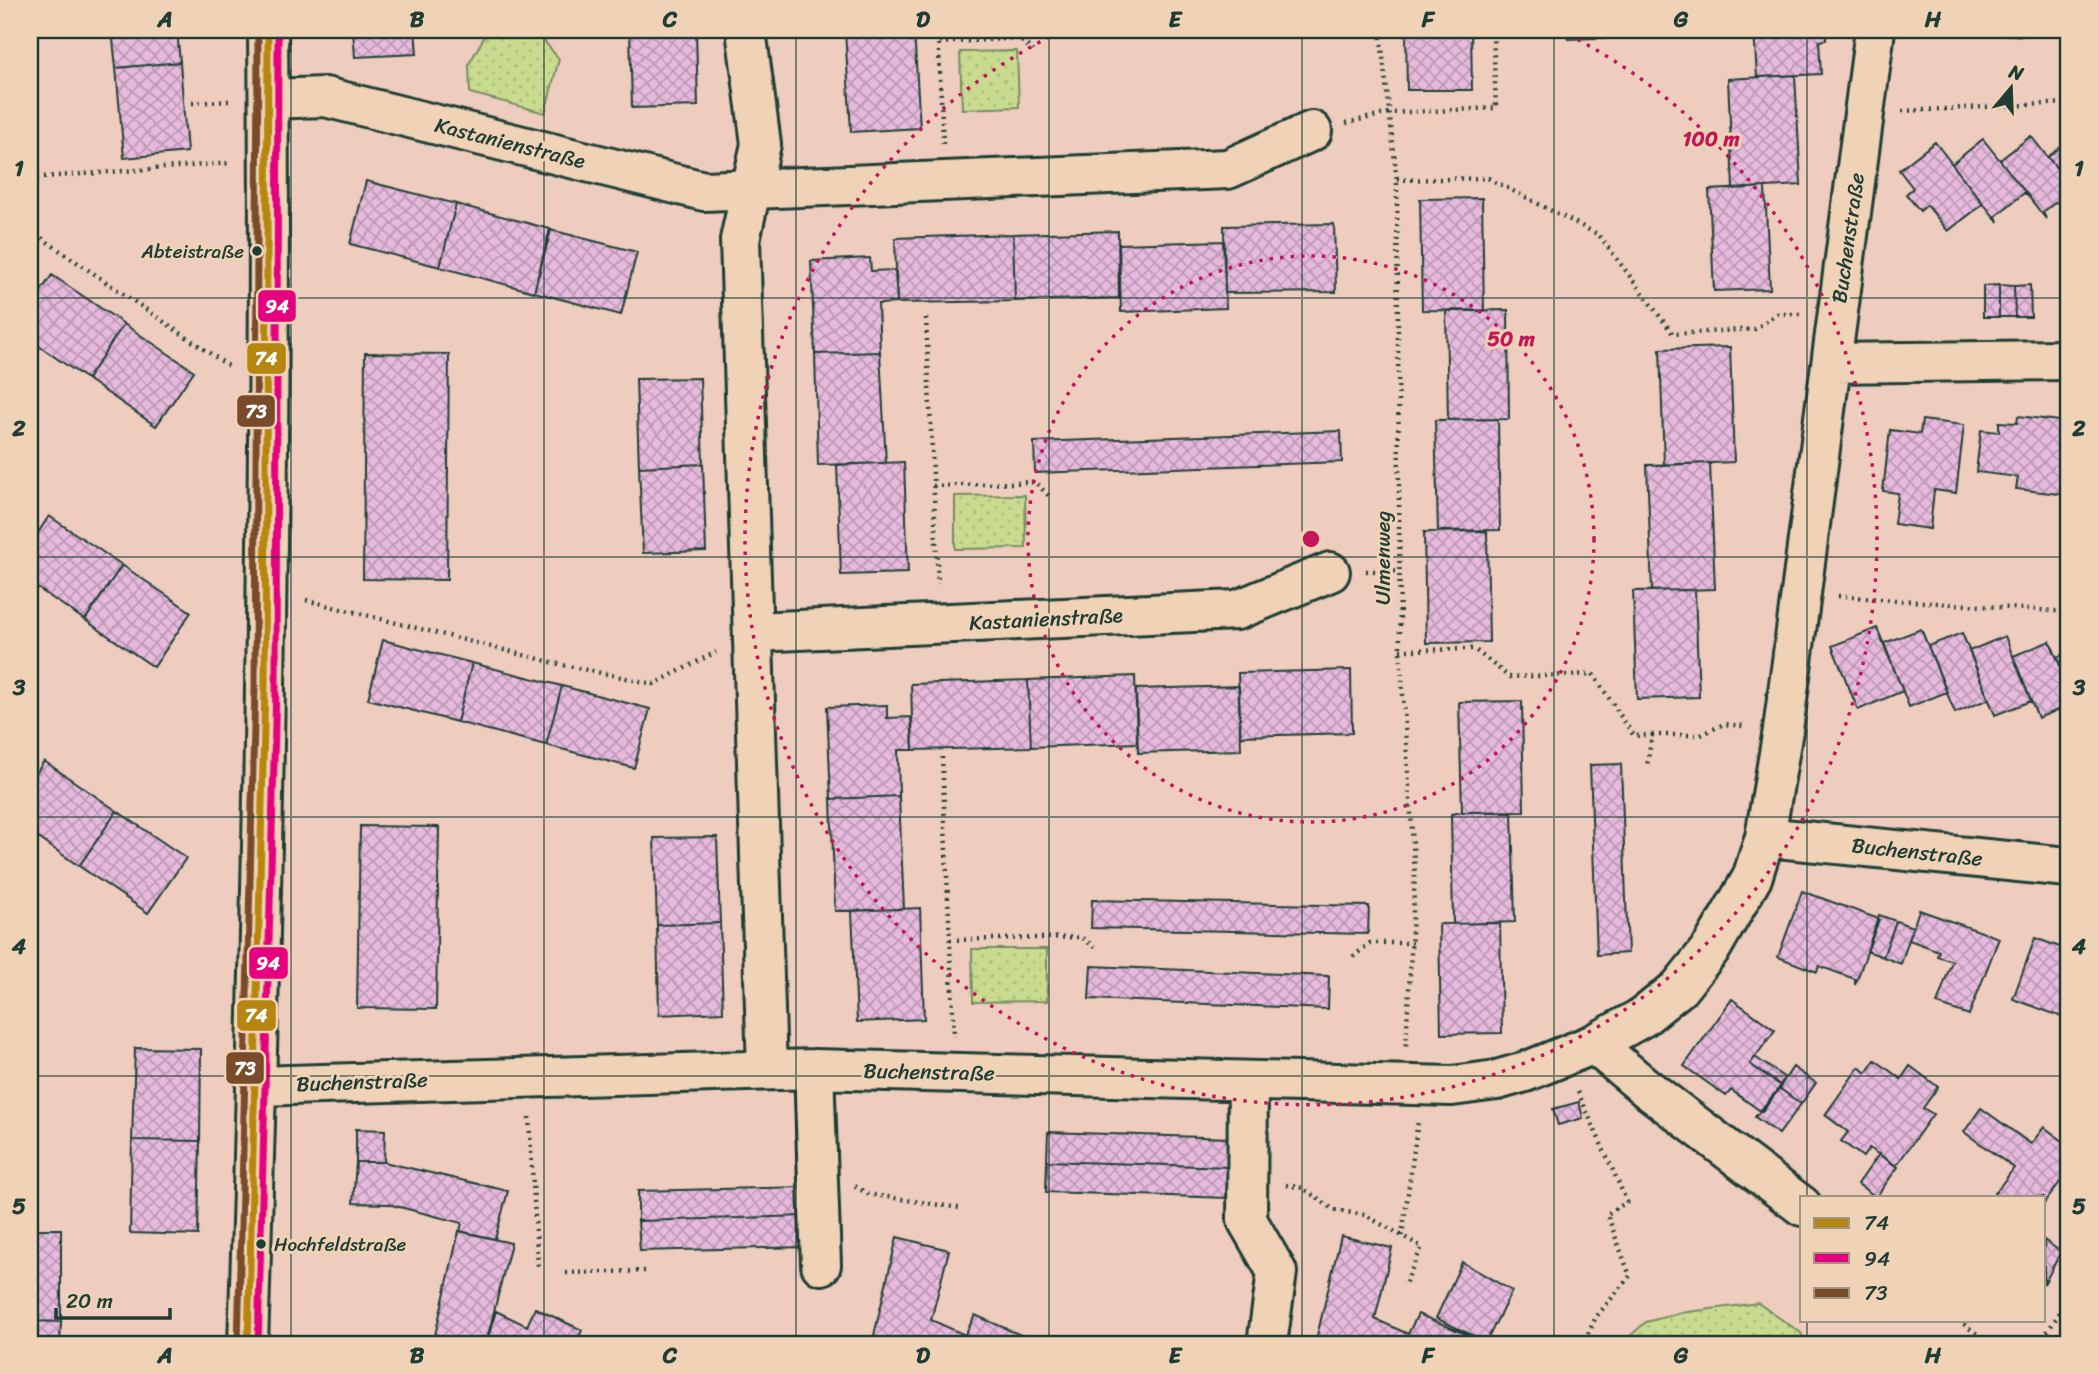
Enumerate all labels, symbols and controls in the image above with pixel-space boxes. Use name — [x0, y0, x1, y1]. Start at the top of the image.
text: A — [156, 0, 173, 40]
text: B — [410, 0, 425, 40]
text: C — [662, 0, 678, 40]
text: D — [916, 0, 931, 40]
text: E — [1169, 0, 1184, 40]
text: F — [1421, 0, 1436, 40]
text: G — [1673, 0, 1689, 40]
text: H — [1924, 0, 1942, 40]
north arrow — [1976, 52, 2046, 122]
text: N — [2004, 54, 2029, 90]
street label: Kastanienstraße — [431, 106, 589, 180]
text: 100 m — [1682, 120, 1740, 158]
text: 1 — [14, 148, 24, 189]
text: 1 — [2074, 148, 2084, 189]
street label: Buchenstraße — [1820, 170, 1876, 306]
place label: Abteistraße — [140, 235, 244, 268]
marker: Abteistraße — [250, 244, 264, 258]
line badge: 94 — [257, 289, 297, 323]
text: 94 — [265, 290, 289, 323]
text: 50 m — [1487, 320, 1536, 358]
line badge: 74 — [246, 342, 287, 375]
text: 74 — [255, 342, 277, 375]
line badge: 73 — [236, 394, 276, 428]
text: 73 — [245, 395, 267, 428]
text: 2 — [11, 408, 26, 449]
text: 2 — [2071, 408, 2086, 449]
street label: Ulmenweg — [1364, 511, 1402, 605]
centre of rings — [1299, 527, 1323, 551]
street label: Kastanienstraße — [968, 596, 1124, 642]
text: 3 — [12, 667, 26, 708]
text: 3 — [2072, 667, 2086, 708]
street label: Buchenstraße — [1850, 826, 1985, 878]
text: 4 — [11, 926, 27, 967]
text: 4 — [2071, 926, 2087, 967]
line badge: 94 — [248, 946, 289, 980]
text: 94 — [256, 947, 280, 980]
line badge: 74 — [236, 999, 277, 1032]
text: 74 — [245, 999, 267, 1032]
line badge: 73 — [225, 1051, 265, 1085]
text: 73 — [234, 1052, 256, 1085]
street label: Buchenstraße — [863, 1052, 995, 1092]
street label: Buchenstraße — [296, 1061, 429, 1103]
text: 5 — [12, 1186, 26, 1227]
text: 5 — [2072, 1186, 2086, 1227]
legend — [1800, 1196, 2046, 1322]
text: 74 — [1864, 1204, 1889, 1242]
place label: Hochfeldstraße — [274, 1228, 407, 1261]
marker: Hochfeldstraße — [254, 1237, 268, 1251]
text: 94 — [1864, 1240, 1890, 1278]
text: 73 — [1864, 1274, 1888, 1312]
scale bar — [56, 1276, 170, 1320]
text: 20 m — [66, 1282, 113, 1320]
text: A — [156, 1335, 173, 1374]
text: B — [410, 1335, 425, 1374]
text: C — [662, 1335, 678, 1374]
text: D — [916, 1335, 931, 1374]
text: E — [1169, 1335, 1184, 1374]
text: F — [1421, 1335, 1436, 1374]
text: G — [1673, 1335, 1689, 1374]
text: H — [1924, 1335, 1942, 1374]

